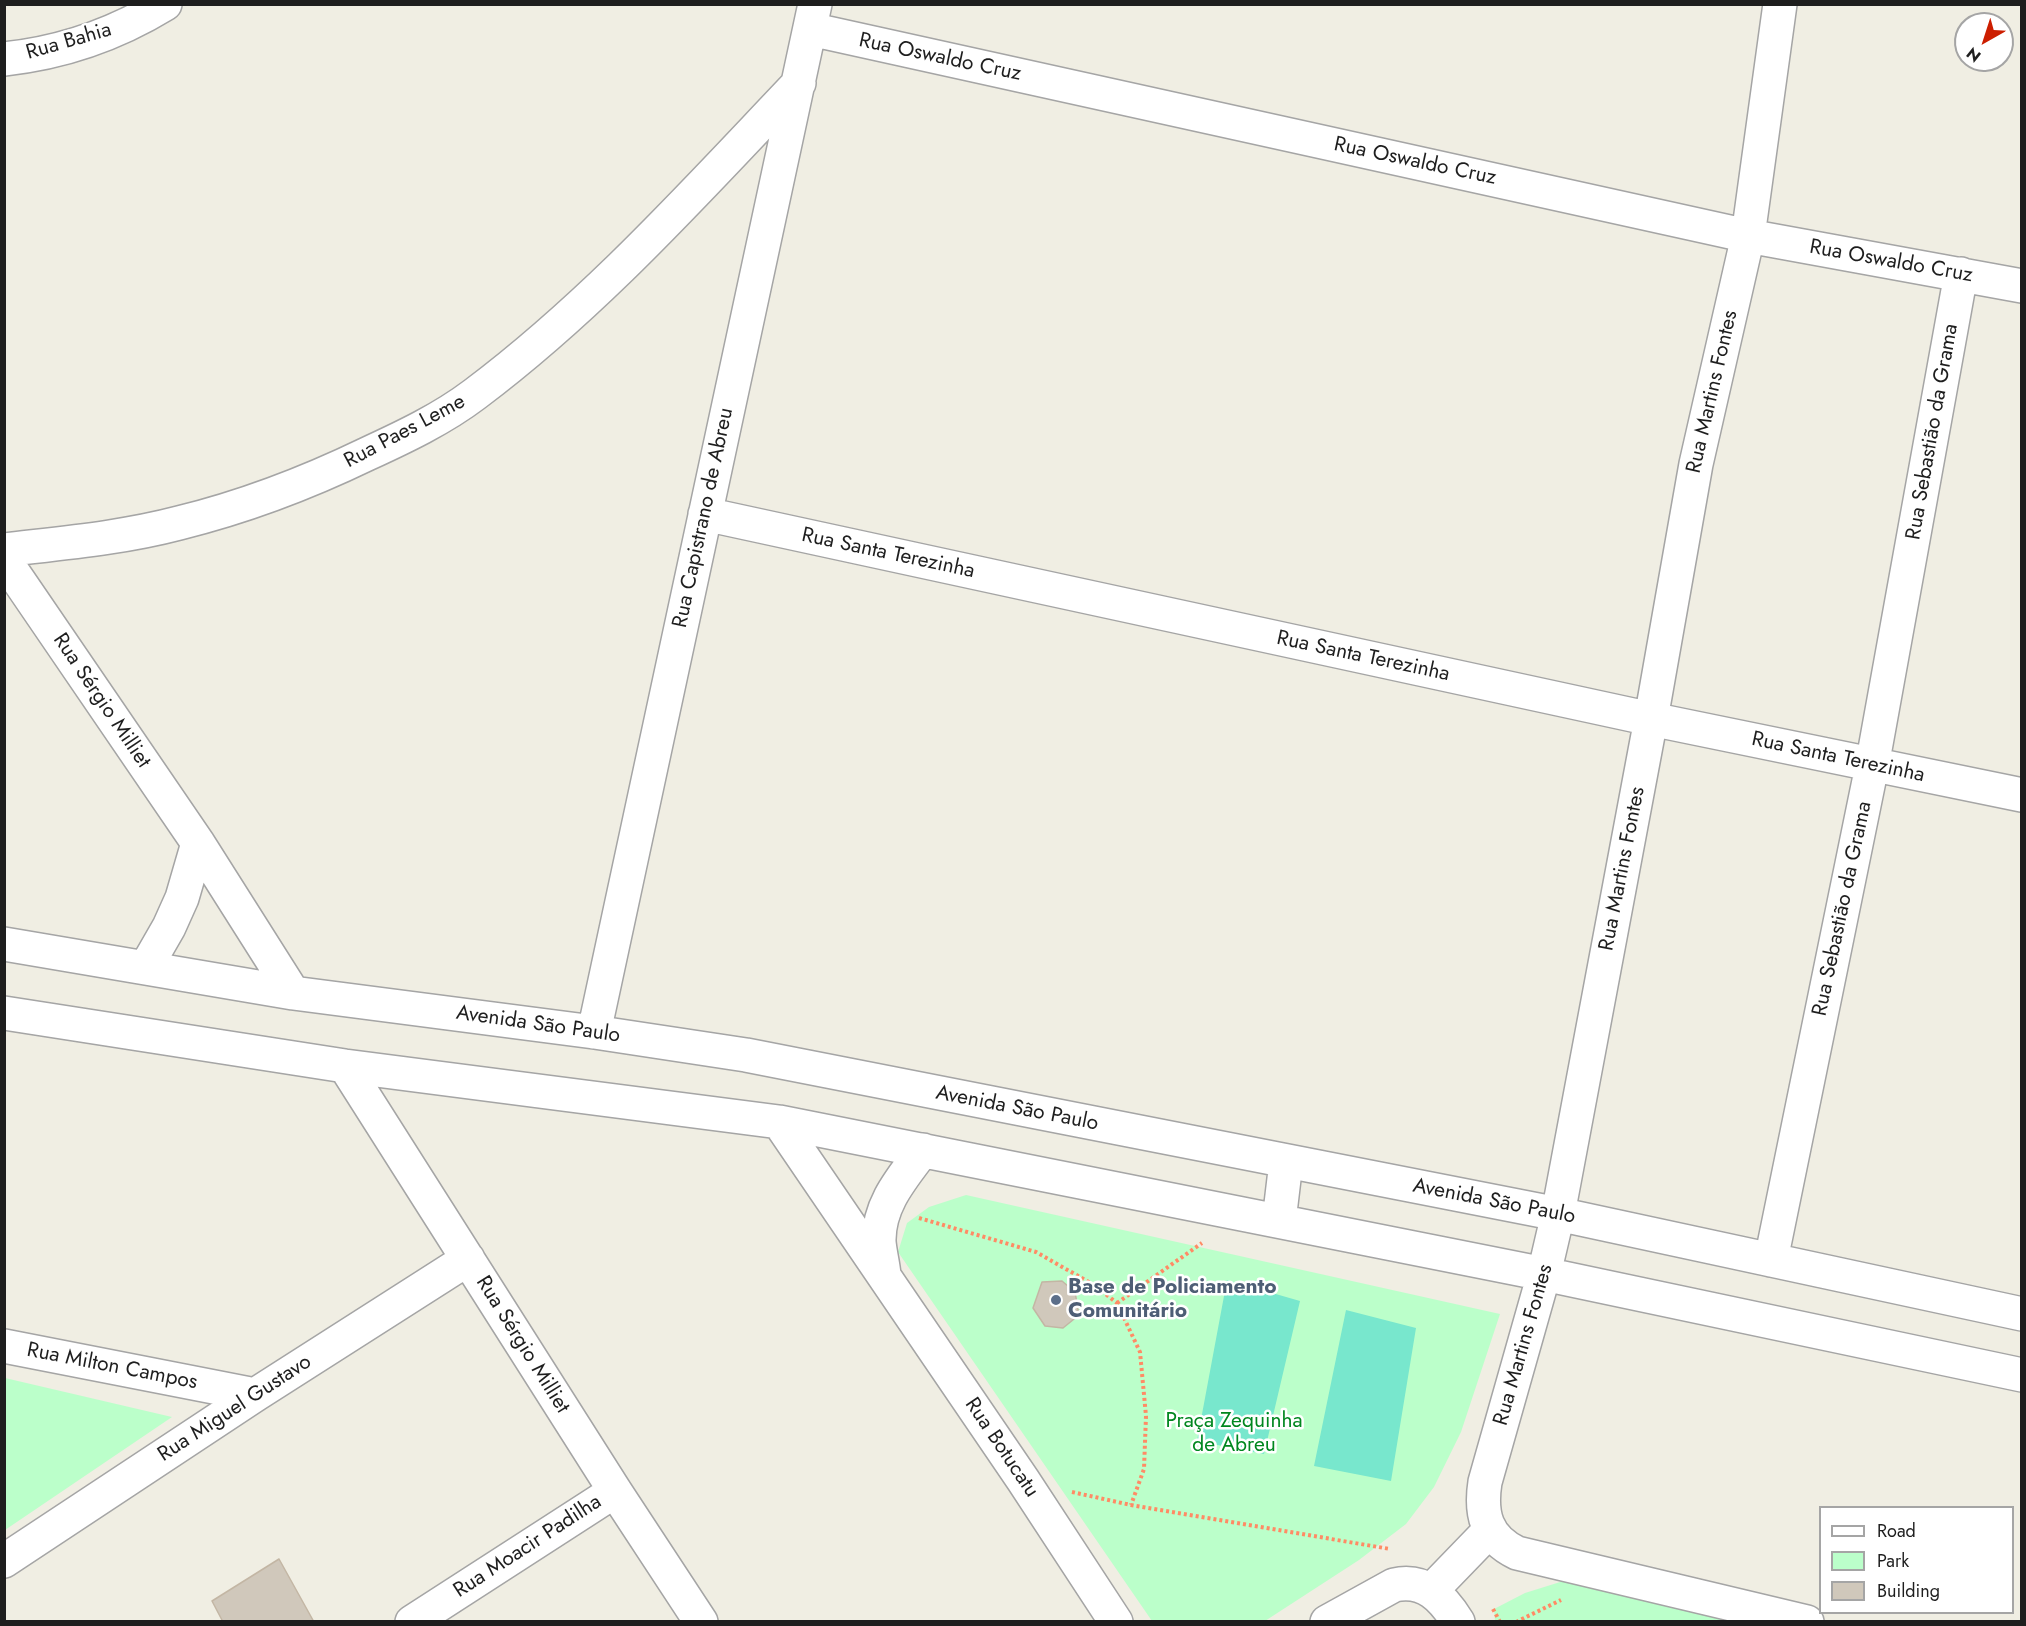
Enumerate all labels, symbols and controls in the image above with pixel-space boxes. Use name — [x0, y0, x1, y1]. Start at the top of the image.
north arrow — [1954, 12, 2014, 72]
street label: Rua Bahia — [23, 18, 115, 66]
street label: Rua Oswaldo Cruz — [857, 28, 1023, 88]
text: N — [1961, 42, 1986, 68]
street label: Rua Oswaldo Cruz — [1332, 132, 1498, 192]
street label: Rua Oswaldo Cruz — [1807, 235, 1975, 289]
street label: Rua Martins Fontes — [1682, 308, 1744, 476]
street label: Rua Sebastião da Grama — [1902, 322, 1964, 542]
street label: Rua Paes Leme — [340, 390, 470, 474]
street label: Rua Capistrano de Abreu — [668, 406, 740, 630]
street label: Rua Santa Terezinha — [799, 523, 977, 585]
street label: Rua Santa Terezinha — [1274, 626, 1452, 688]
street label: Rua Sérgio Milliet — [47, 629, 155, 773]
street label: Rua Santa Terezinha — [1749, 727, 1927, 789]
street label: Rua Martins Fontes — [1595, 785, 1651, 953]
street label: Rua Sebastião da Grama — [1808, 799, 1878, 1019]
street label: Avenida São Paulo — [454, 1001, 622, 1049]
street label: Avenida São Paulo — [934, 1081, 1100, 1137]
street label: Avenida São Paulo — [1411, 1174, 1577, 1230]
street label: Rua Martins Fontes — [1489, 1262, 1559, 1428]
street label: Rua Sérgio Milliet — [470, 1272, 574, 1418]
place label: Base de Policiamento Comunitário — [1068, 1275, 1277, 1325]
marker: Base de Policiamento Comunitário — [1049, 1293, 1063, 1307]
street label: Rua Milton Campos — [25, 1338, 199, 1396]
street label: Rua Miguel Gustavo — [154, 1350, 316, 1468]
street label: Rua Botucatu — [959, 1393, 1043, 1503]
park label: Praça Zequinha de Abreu — [1165, 1409, 1303, 1459]
street label: Rua Moacir Padilha — [449, 1490, 607, 1604]
legend — [1819, 1506, 2014, 1614]
text: Road — [1877, 1518, 1916, 1544]
text: Park — [1877, 1548, 1909, 1574]
text: Building — [1877, 1578, 1940, 1604]

